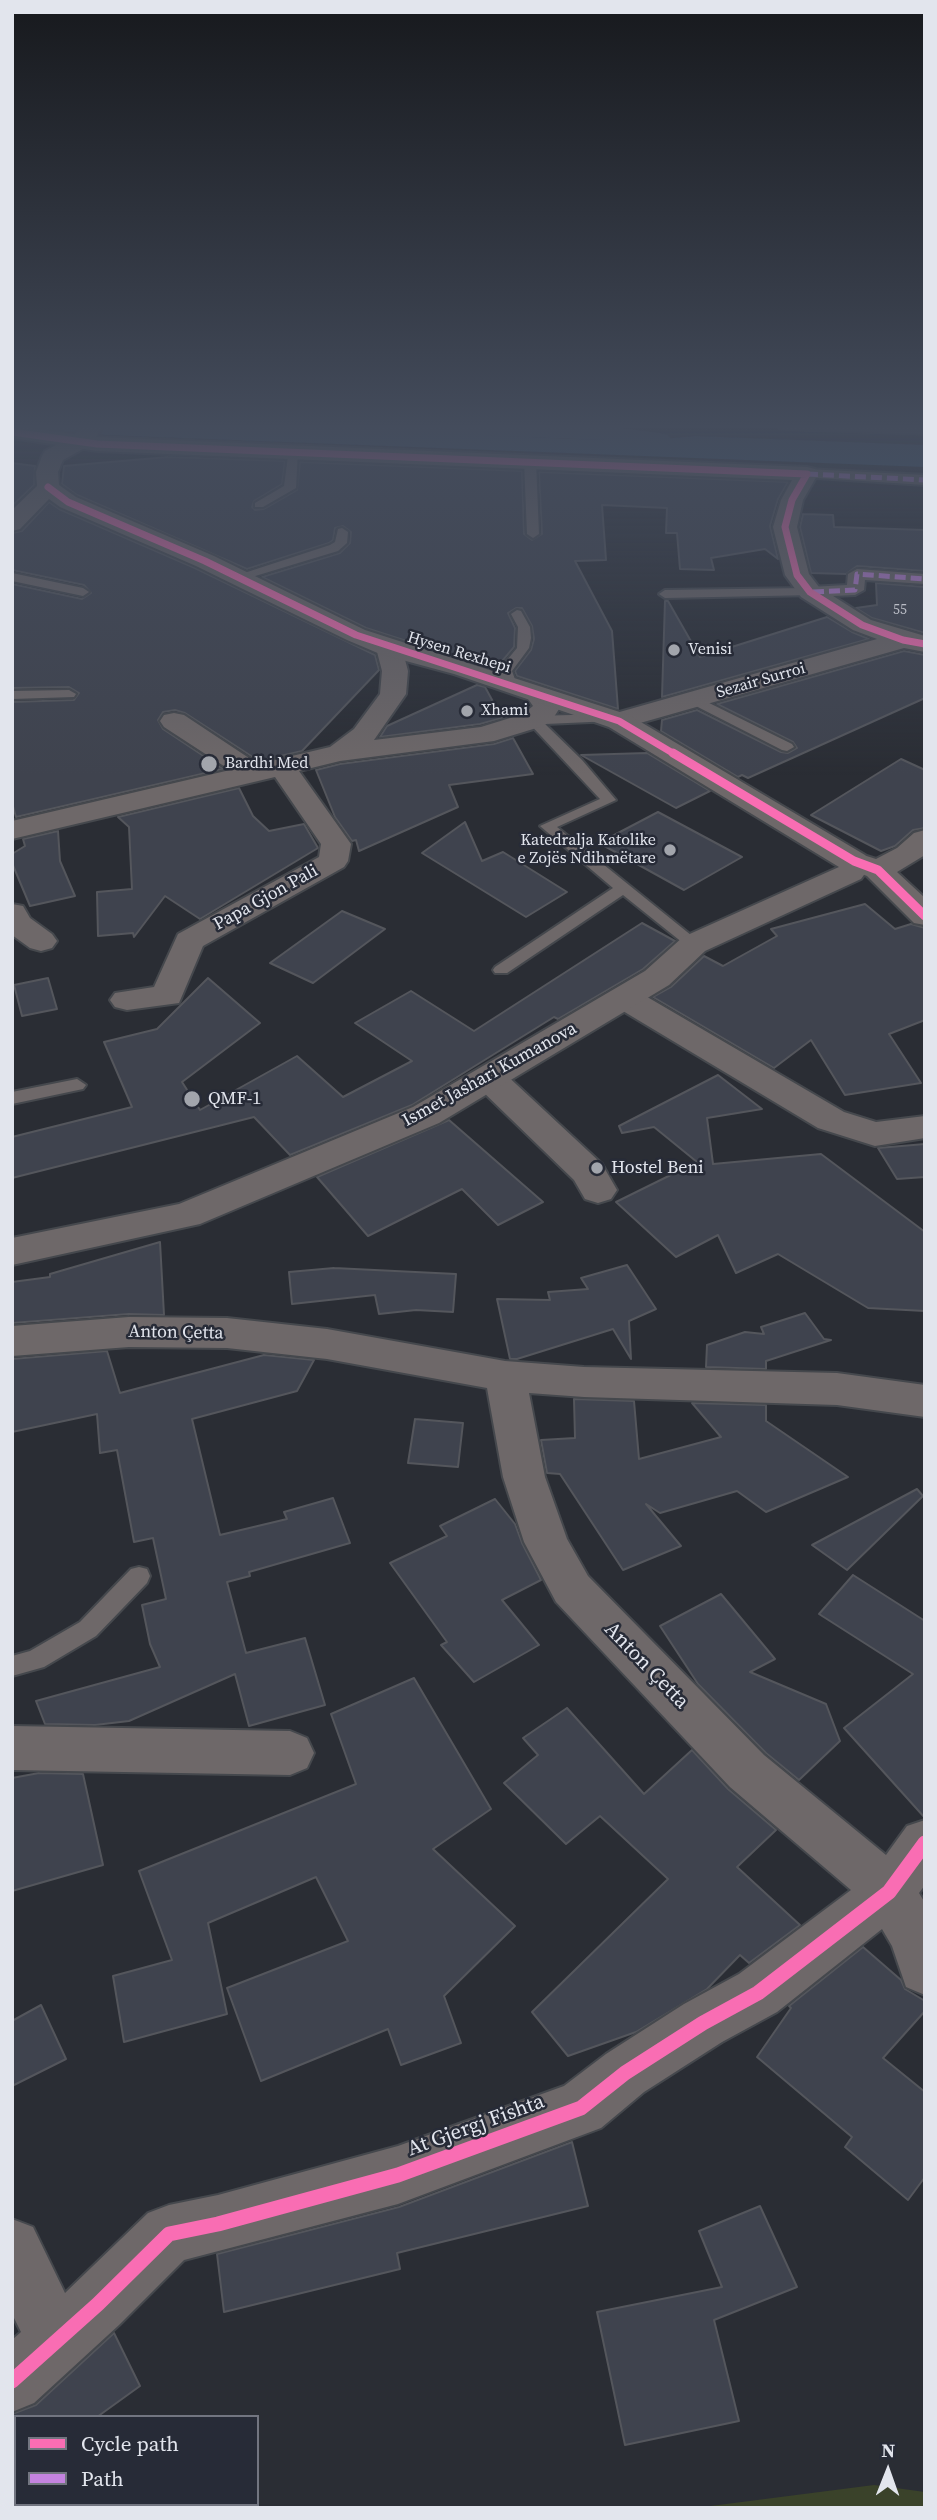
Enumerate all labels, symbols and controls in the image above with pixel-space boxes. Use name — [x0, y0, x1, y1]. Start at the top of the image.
house number: 55 — [893, 602, 907, 618]
street label: Hysen Rexhepi — [405, 628, 513, 678]
place label: Venisi — [688, 640, 732, 660]
marker: Venisi — [666, 642, 682, 658]
street label: Sezair Surroi — [714, 659, 808, 703]
place label: Xhami — [481, 701, 528, 721]
marker: Xhami — [459, 703, 475, 719]
marker: Bardhi Med — [199, 754, 219, 774]
place label: Bardhi Med — [225, 754, 308, 774]
place label: Katedralja Katolike e Zojës Ndihmëtare — [518, 831, 656, 869]
marker: Katedralja Katolike e Zojës Ndihmëtare — [662, 842, 678, 858]
street label: Papa Gjon Pali — [210, 860, 322, 936]
street label: Ismet Jashari Kumanova — [399, 1018, 581, 1132]
place label: QMF-1 — [208, 1088, 261, 1110]
marker: QMF-1 — [182, 1089, 202, 1109]
place label: Hostel Beni — [611, 1157, 704, 1179]
marker: Hostel Beni — [589, 1160, 605, 1176]
street label: Anton Çetta — [128, 1321, 224, 1345]
street label: Anton Çetta — [598, 1617, 694, 1715]
street label: At Gjergj Fishta — [404, 2090, 548, 2162]
legend — [14, 2415, 259, 2506]
text: Cycle path — [81, 2429, 179, 2458]
north arrow — [853, 2436, 923, 2506]
text: N — [881, 2437, 896, 2463]
text: Path — [81, 2464, 124, 2493]

